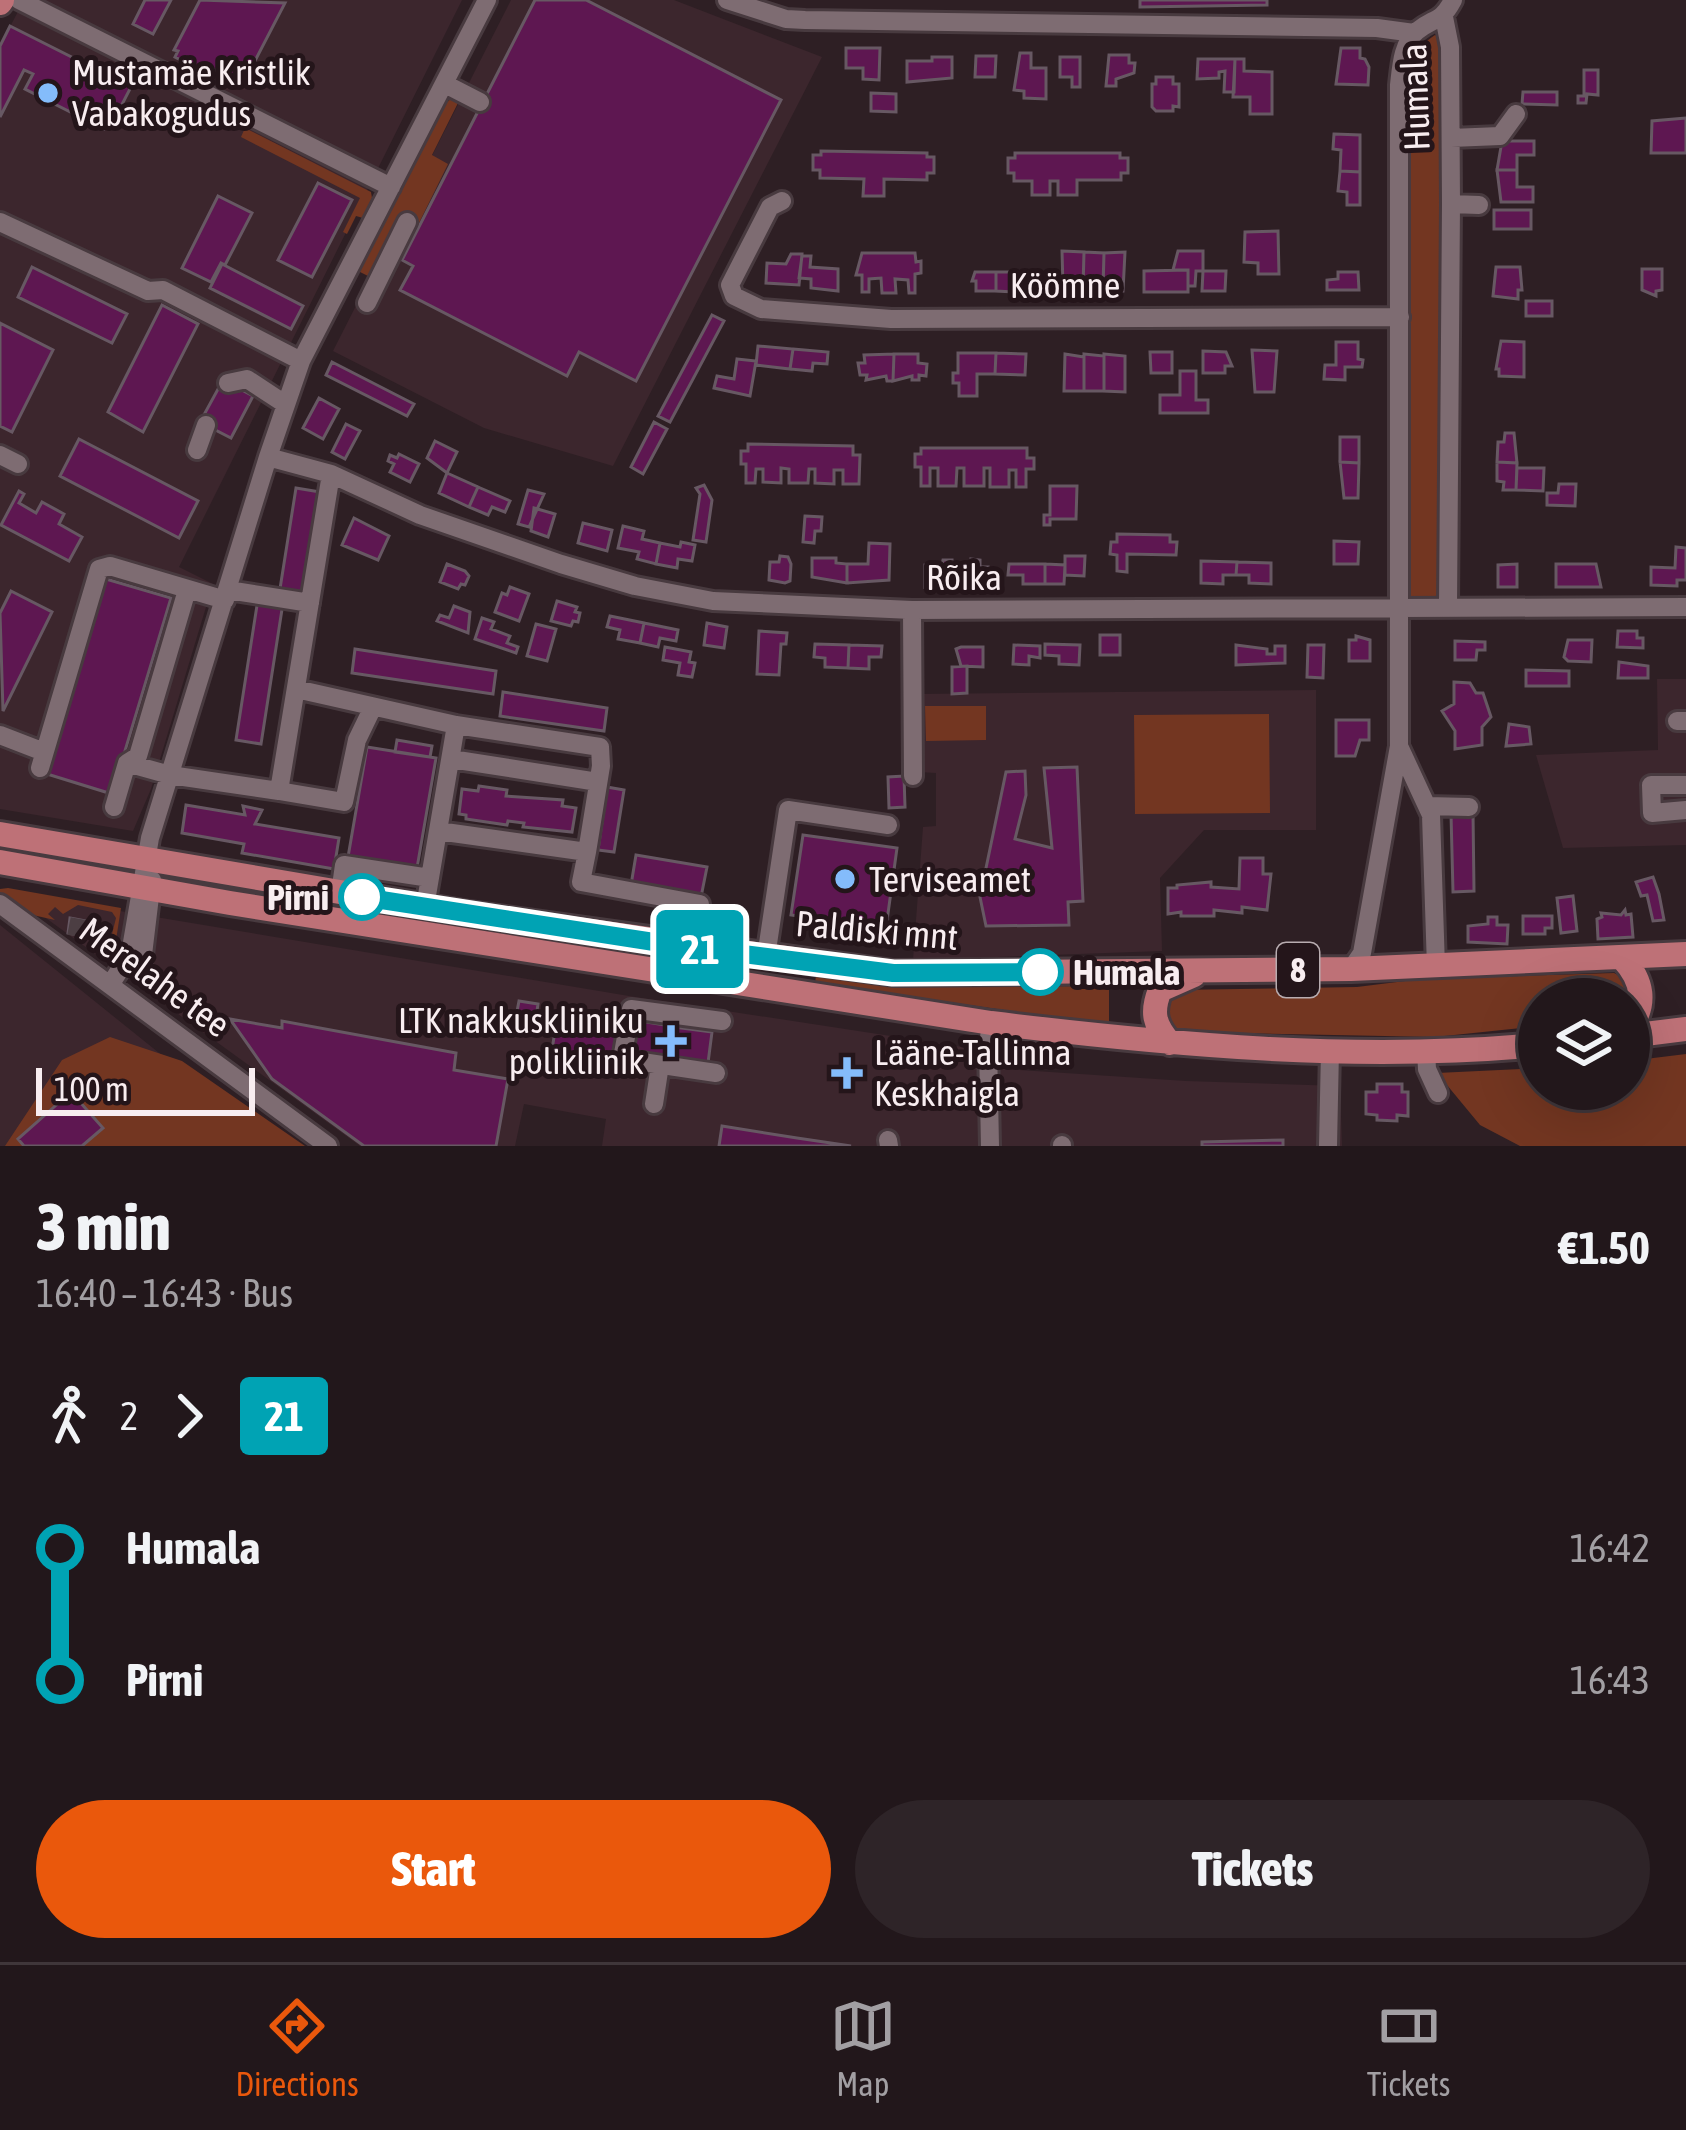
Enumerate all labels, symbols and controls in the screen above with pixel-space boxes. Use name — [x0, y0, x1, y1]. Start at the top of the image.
street label: Humala — [1392, 43, 1438, 151]
place label: Mustamäe Kristlik Vabakogudus — [72, 51, 311, 134]
marker: Mustamäe Kristlik Vabakogudus — [35, 80, 61, 106]
street label: Köömne — [1010, 264, 1120, 306]
street label: Rõika — [926, 556, 1002, 598]
place label: Terviseamet — [869, 858, 1031, 900]
marker: Terviseamet — [832, 866, 858, 892]
marker: Pirni — [340, 875, 384, 919]
place label: Pirni — [267, 876, 329, 918]
street label: Paldiski mnt — [794, 902, 960, 958]
street label: Merelahe tee — [72, 909, 238, 1045]
line badge: 21 — [646, 910, 754, 988]
text: 21 — [680, 925, 720, 973]
road number: 8 — [1277, 943, 1319, 997]
marker: Humala — [1018, 950, 1062, 994]
place label: Humala — [1073, 951, 1180, 993]
map controls — [1518, 978, 1650, 1110]
button: layers — [1518, 978, 1650, 1110]
place label: LTK nakkuskliiniku polikliinik — [398, 999, 644, 1082]
marker: LTK nakkuskliiniku polikliinik — [655, 1025, 687, 1057]
place label: Lääne-Tallinna Keskhaigla — [874, 1031, 1071, 1114]
marker: Lääne-Tallinna Keskhaigla — [831, 1057, 863, 1089]
scale bar — [36, 1062, 255, 1115]
text: 100 m — [54, 1070, 129, 1108]
text: 3 min — [36, 1188, 171, 1264]
text: €1.50 — [1558, 1222, 1650, 1274]
text: 16:40 – 16:43 · Bus — [36, 1271, 293, 1315]
icon: walk — [36, 1383, 102, 1449]
icon: forward — [156, 1383, 222, 1449]
text: 21 — [264, 1392, 304, 1440]
text: 2 — [120, 1394, 138, 1438]
text: Humala — [126, 1522, 260, 1574]
text: 16:42 — [1570, 1526, 1650, 1570]
text: Pirni — [126, 1654, 203, 1706]
text: 16:43 — [1570, 1658, 1650, 1702]
button: Start — [36, 1800, 831, 1938]
button: Tickets — [855, 1800, 1650, 1938]
tab: Directions — [236, 1993, 359, 2103]
tab: Map — [830, 1993, 896, 2103]
tab: Tickets — [1367, 1993, 1450, 2103]

